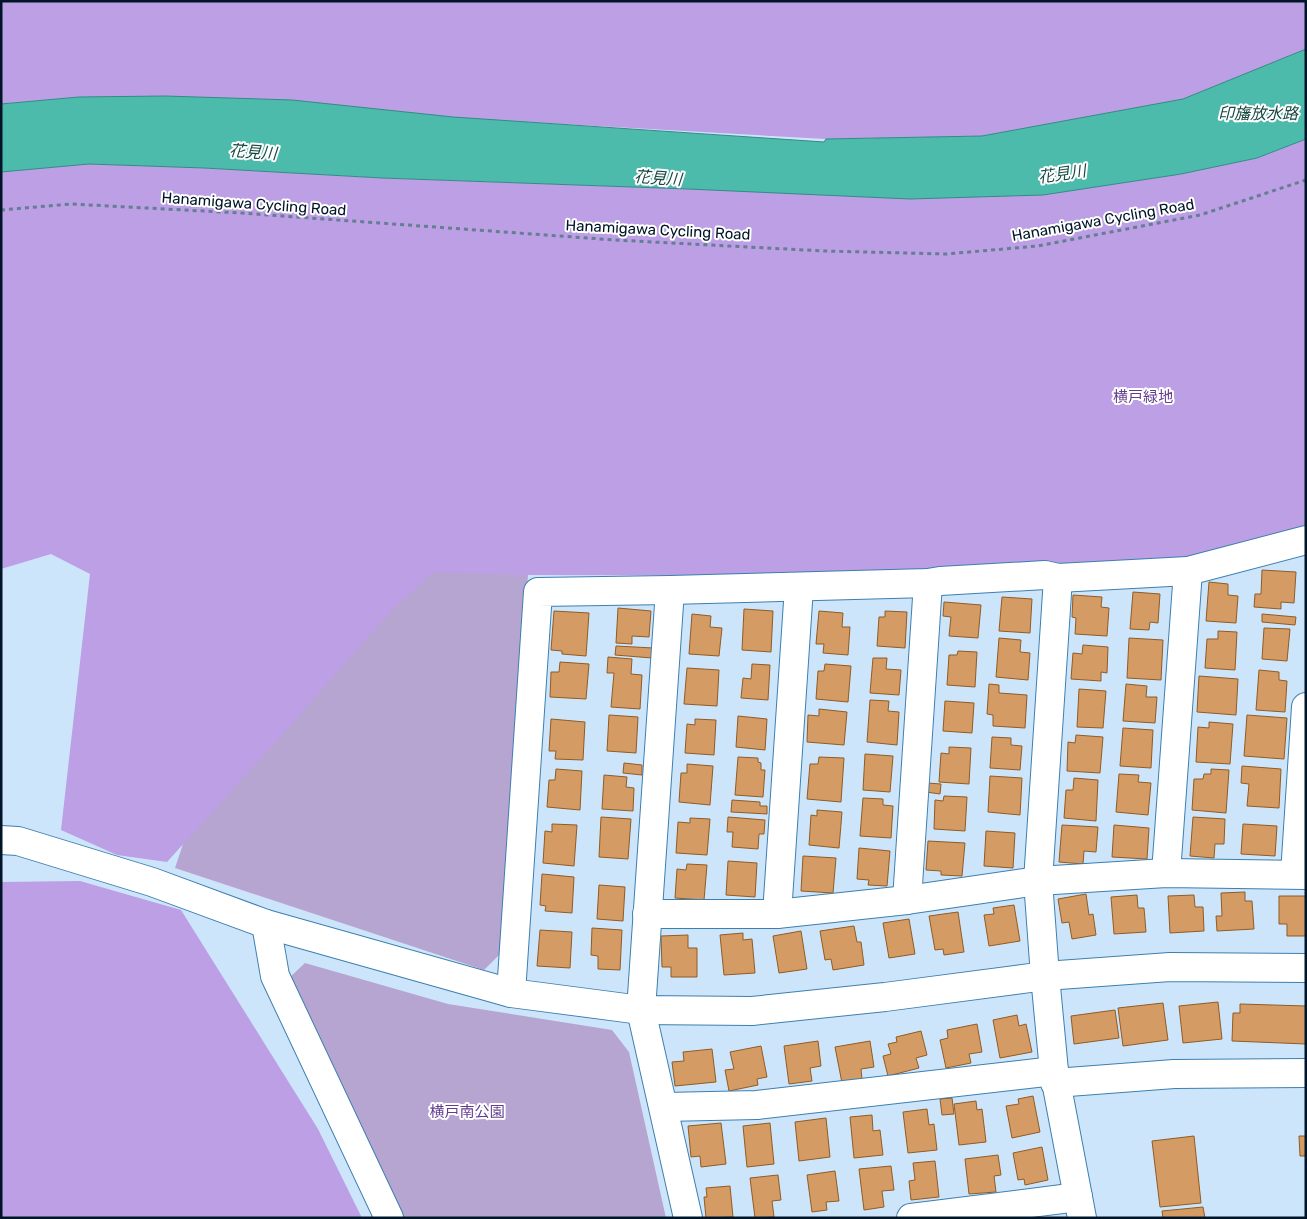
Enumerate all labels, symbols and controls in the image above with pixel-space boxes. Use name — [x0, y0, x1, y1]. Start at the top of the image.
water label: 印旛放水路 — [1218, 104, 1300, 123]
water label: 花見川 — [228, 141, 280, 163]
water label: 花見川 — [1037, 161, 1089, 187]
water label: 花見川 — [633, 167, 685, 189]
street label: Hanamigawa Cycling Road — [161, 189, 347, 219]
street label: Hanamigawa Cycling Road — [1010, 195, 1196, 245]
street label: Hanamigawa Cycling Road — [565, 216, 751, 244]
park label: 横戸緑地 — [1113, 388, 1173, 406]
park label: 横戸南公園 — [429, 1103, 505, 1121]

